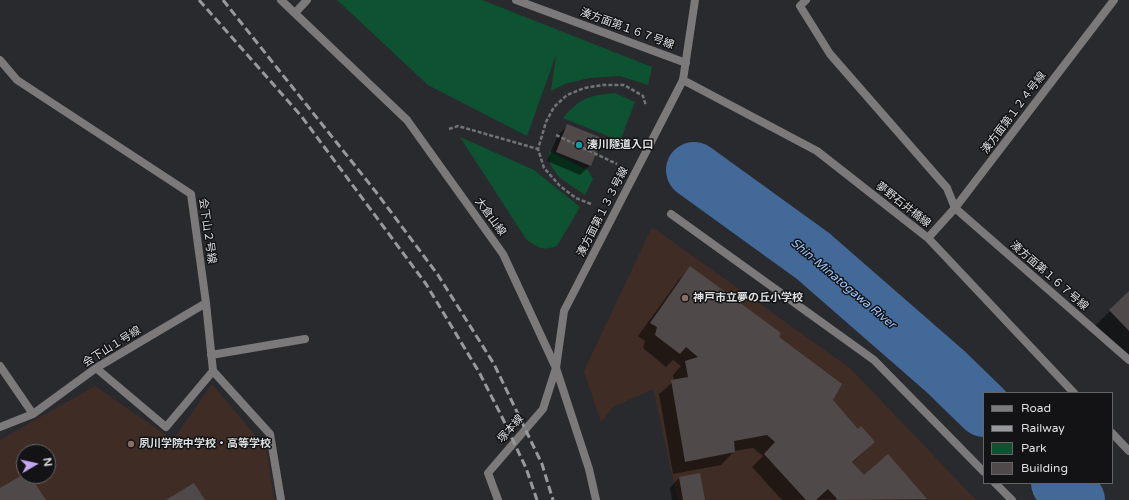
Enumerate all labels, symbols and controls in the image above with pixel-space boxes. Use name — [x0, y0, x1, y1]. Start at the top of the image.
street label: 湊方面第１６７号線 — [578, 6, 676, 52]
street label: 湊方面第１２４号線 — [979, 69, 1049, 157]
place label: 湊川隧道入口 — [587, 138, 653, 152]
marker: 湊川隧道入口 — [574, 140, 584, 150]
street label: 湊方面第１３３号線 — [575, 165, 631, 259]
street label: 夢野石井橋線 — [873, 179, 933, 231]
street label: 大倉山線 — [472, 195, 508, 239]
street label: 会下山２号線 — [196, 197, 218, 265]
water label: Shin-Minatogawa River — [788, 236, 898, 332]
street label: 湊方面第１６７号線 — [1007, 239, 1091, 313]
place label: 神戸市立夢の丘小学校 — [693, 291, 803, 305]
marker: 神戸市立夢の丘小学校 — [680, 293, 690, 303]
street label: 会下山１号線 — [81, 324, 143, 370]
legend — [983, 392, 1113, 484]
text: Road — [1021, 401, 1051, 415]
street label: 塚本線 — [495, 412, 527, 446]
text: Railway — [1021, 421, 1065, 435]
place label: 夙川学院中学校・高等学校 — [139, 437, 271, 451]
marker: 夙川学院中学校・高等学校 — [126, 439, 136, 449]
text: Park — [1021, 441, 1047, 455]
north arrow — [16, 444, 56, 484]
text: N — [40, 457, 54, 468]
text: Building — [1021, 461, 1068, 475]

